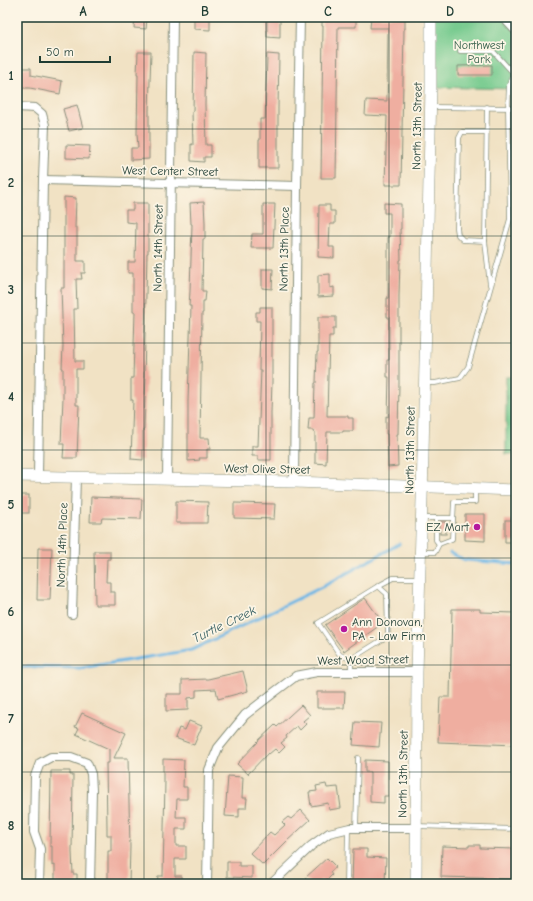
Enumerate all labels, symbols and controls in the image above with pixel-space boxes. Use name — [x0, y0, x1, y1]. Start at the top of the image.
text: A — [79, 4, 87, 19]
text: B — [201, 4, 209, 19]
text: C — [324, 4, 332, 19]
text: D — [446, 4, 454, 19]
scale bar — [40, 38, 110, 64]
park label: Northwest Park — [454, 38, 505, 66]
text: 50 m — [46, 45, 74, 59]
text: 1 — [8, 68, 14, 83]
street label: North 13th Street — [409, 82, 425, 170]
street label: West Center Street — [122, 163, 219, 179]
text: 2 — [8, 175, 14, 190]
street label: North 14th Street — [150, 204, 166, 292]
street label: North 13th Place — [276, 206, 292, 292]
text: 3 — [8, 282, 14, 297]
text: 4 — [8, 389, 14, 404]
street label: North 13th Street — [402, 406, 418, 494]
street label: West Olive Street — [224, 461, 311, 477]
text: 5 — [8, 497, 15, 512]
street label: North 14th Place — [54, 502, 70, 588]
place label: EZ Mart — [426, 520, 470, 534]
marker: EZ Mart — [472, 522, 482, 532]
water label: Turtle Creek — [190, 602, 259, 646]
text: 6 — [8, 604, 15, 619]
place label: Ann Donovan, PA - Law Firm — [352, 615, 426, 643]
marker: Ann Donovan, PA - Law Firm — [339, 624, 349, 634]
street label: West Wood Street — [317, 652, 409, 668]
text: 7 — [8, 711, 14, 726]
street label: North 13th Street — [395, 730, 411, 818]
text: 8 — [8, 818, 14, 833]

